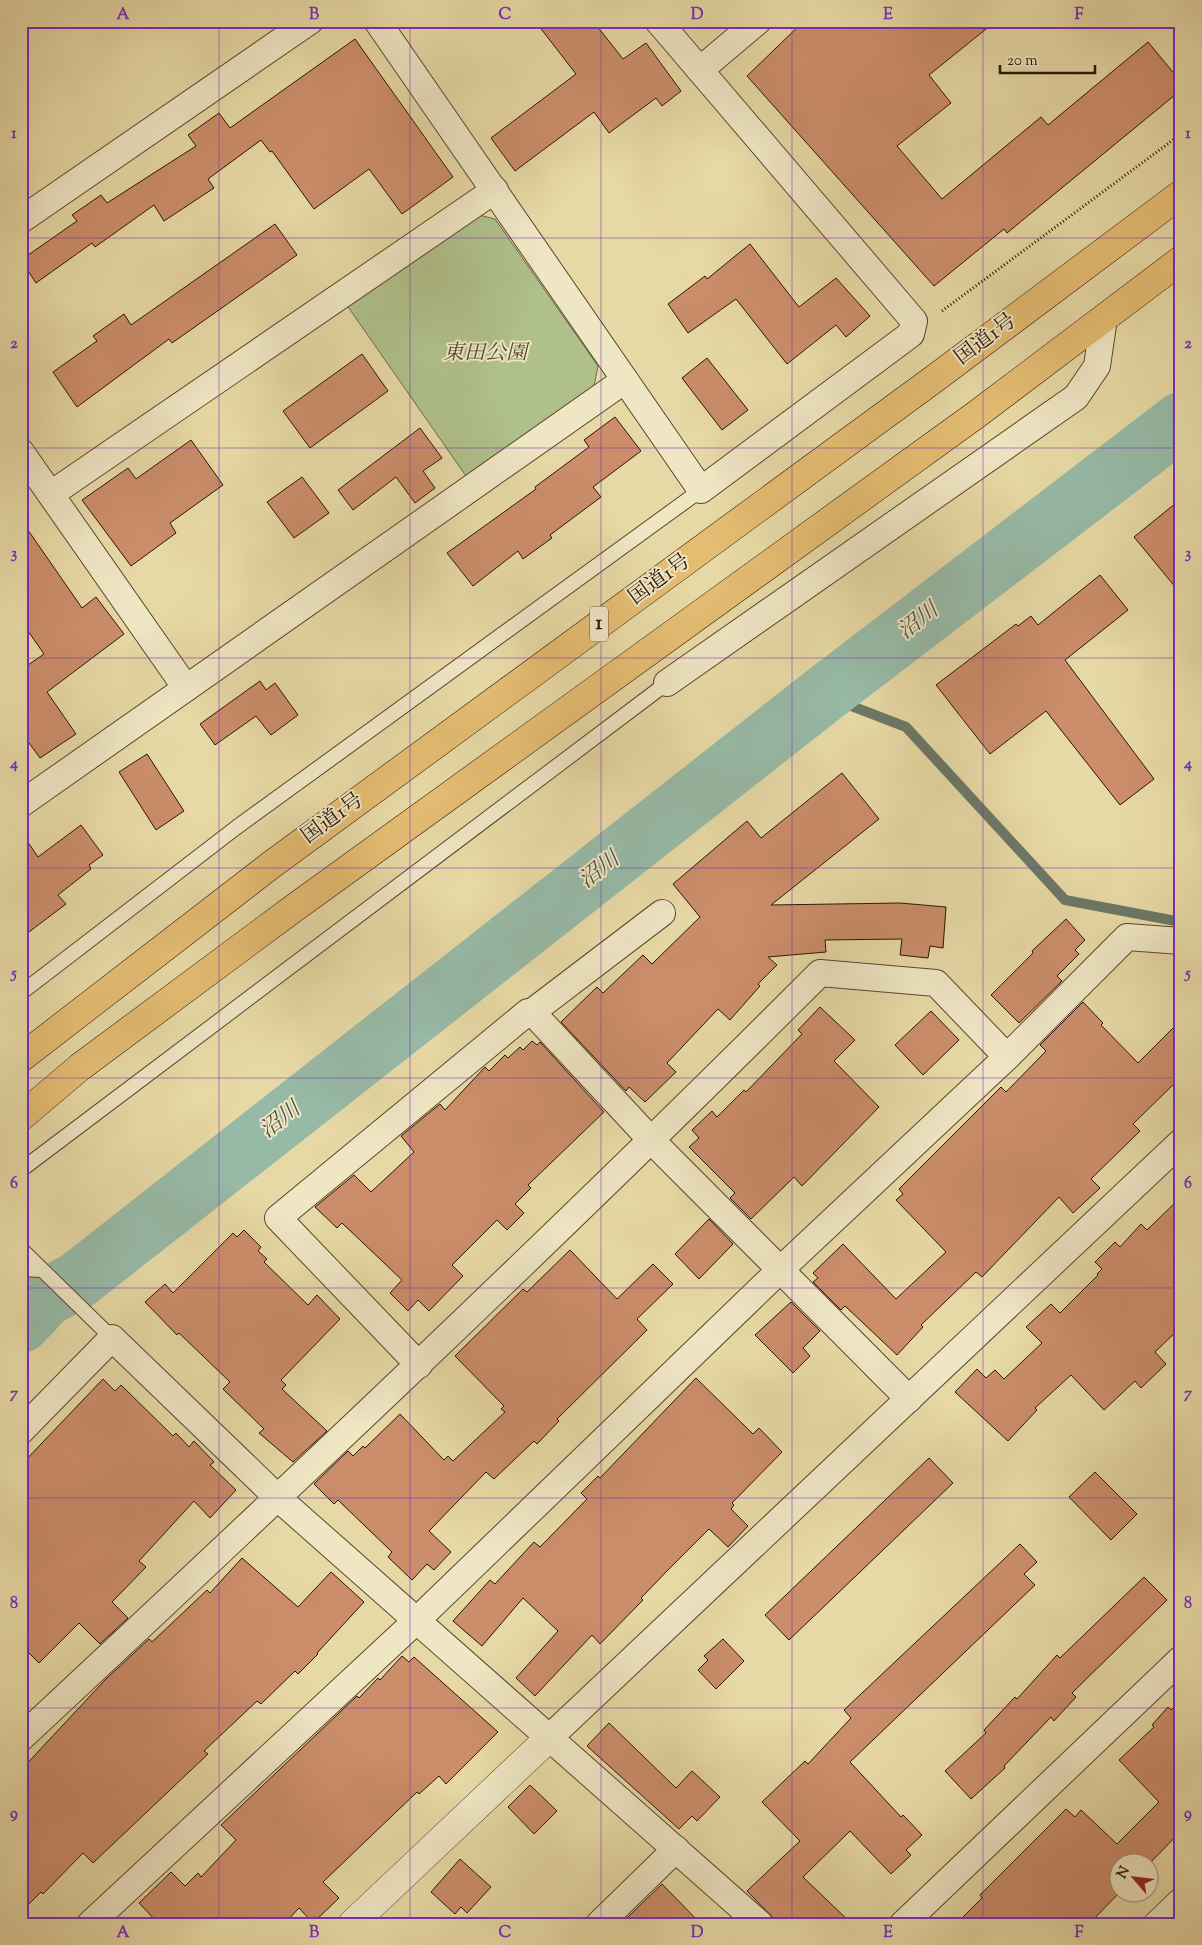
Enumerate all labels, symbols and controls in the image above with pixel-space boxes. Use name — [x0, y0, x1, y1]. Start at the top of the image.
text: A — [117, 4, 130, 27]
text: B — [309, 4, 319, 27]
text: C — [499, 4, 512, 27]
text: D — [691, 4, 704, 27]
text: E — [883, 4, 893, 27]
text: F — [1075, 4, 1084, 27]
scale bar — [1000, 42, 1094, 74]
text: 20 m — [1007, 51, 1038, 72]
text: 1 — [11, 123, 17, 146]
text: 1 — [1185, 123, 1191, 146]
street label: 国道1号 — [949, 307, 1023, 373]
text: 2 — [10, 333, 18, 356]
text: 2 — [1184, 333, 1192, 356]
park label: 東田公園 — [443, 339, 530, 369]
text: 3 — [11, 543, 18, 566]
text: 3 — [1185, 543, 1192, 566]
street label: 国道1号 — [623, 547, 697, 613]
water label: 沼川 — [892, 595, 948, 648]
road number: 1 — [590, 606, 608, 642]
text: 4 — [9, 753, 18, 776]
text: 4 — [1183, 753, 1192, 776]
street label: 国道1号 — [296, 786, 370, 852]
water label: 沼川 — [573, 844, 629, 897]
text: 5 — [9, 963, 17, 986]
text: 5 — [1183, 963, 1191, 986]
water label: 沼川 — [254, 1094, 310, 1147]
text: 6 — [10, 1173, 18, 1196]
text: 6 — [1184, 1173, 1192, 1196]
text: 7 — [10, 1383, 19, 1406]
text: 7 — [1184, 1383, 1193, 1406]
text: 8 — [10, 1593, 18, 1616]
text: 8 — [1184, 1593, 1192, 1616]
text: 9 — [10, 1803, 18, 1826]
text: 9 — [1184, 1803, 1192, 1826]
north arrow — [1110, 1852, 1160, 1902]
text: N — [1113, 1863, 1136, 1882]
text: A — [117, 1922, 130, 1945]
text: B — [309, 1922, 319, 1945]
text: C — [499, 1922, 512, 1945]
text: D — [691, 1922, 704, 1945]
text: E — [883, 1922, 893, 1945]
text: F — [1075, 1922, 1084, 1945]

